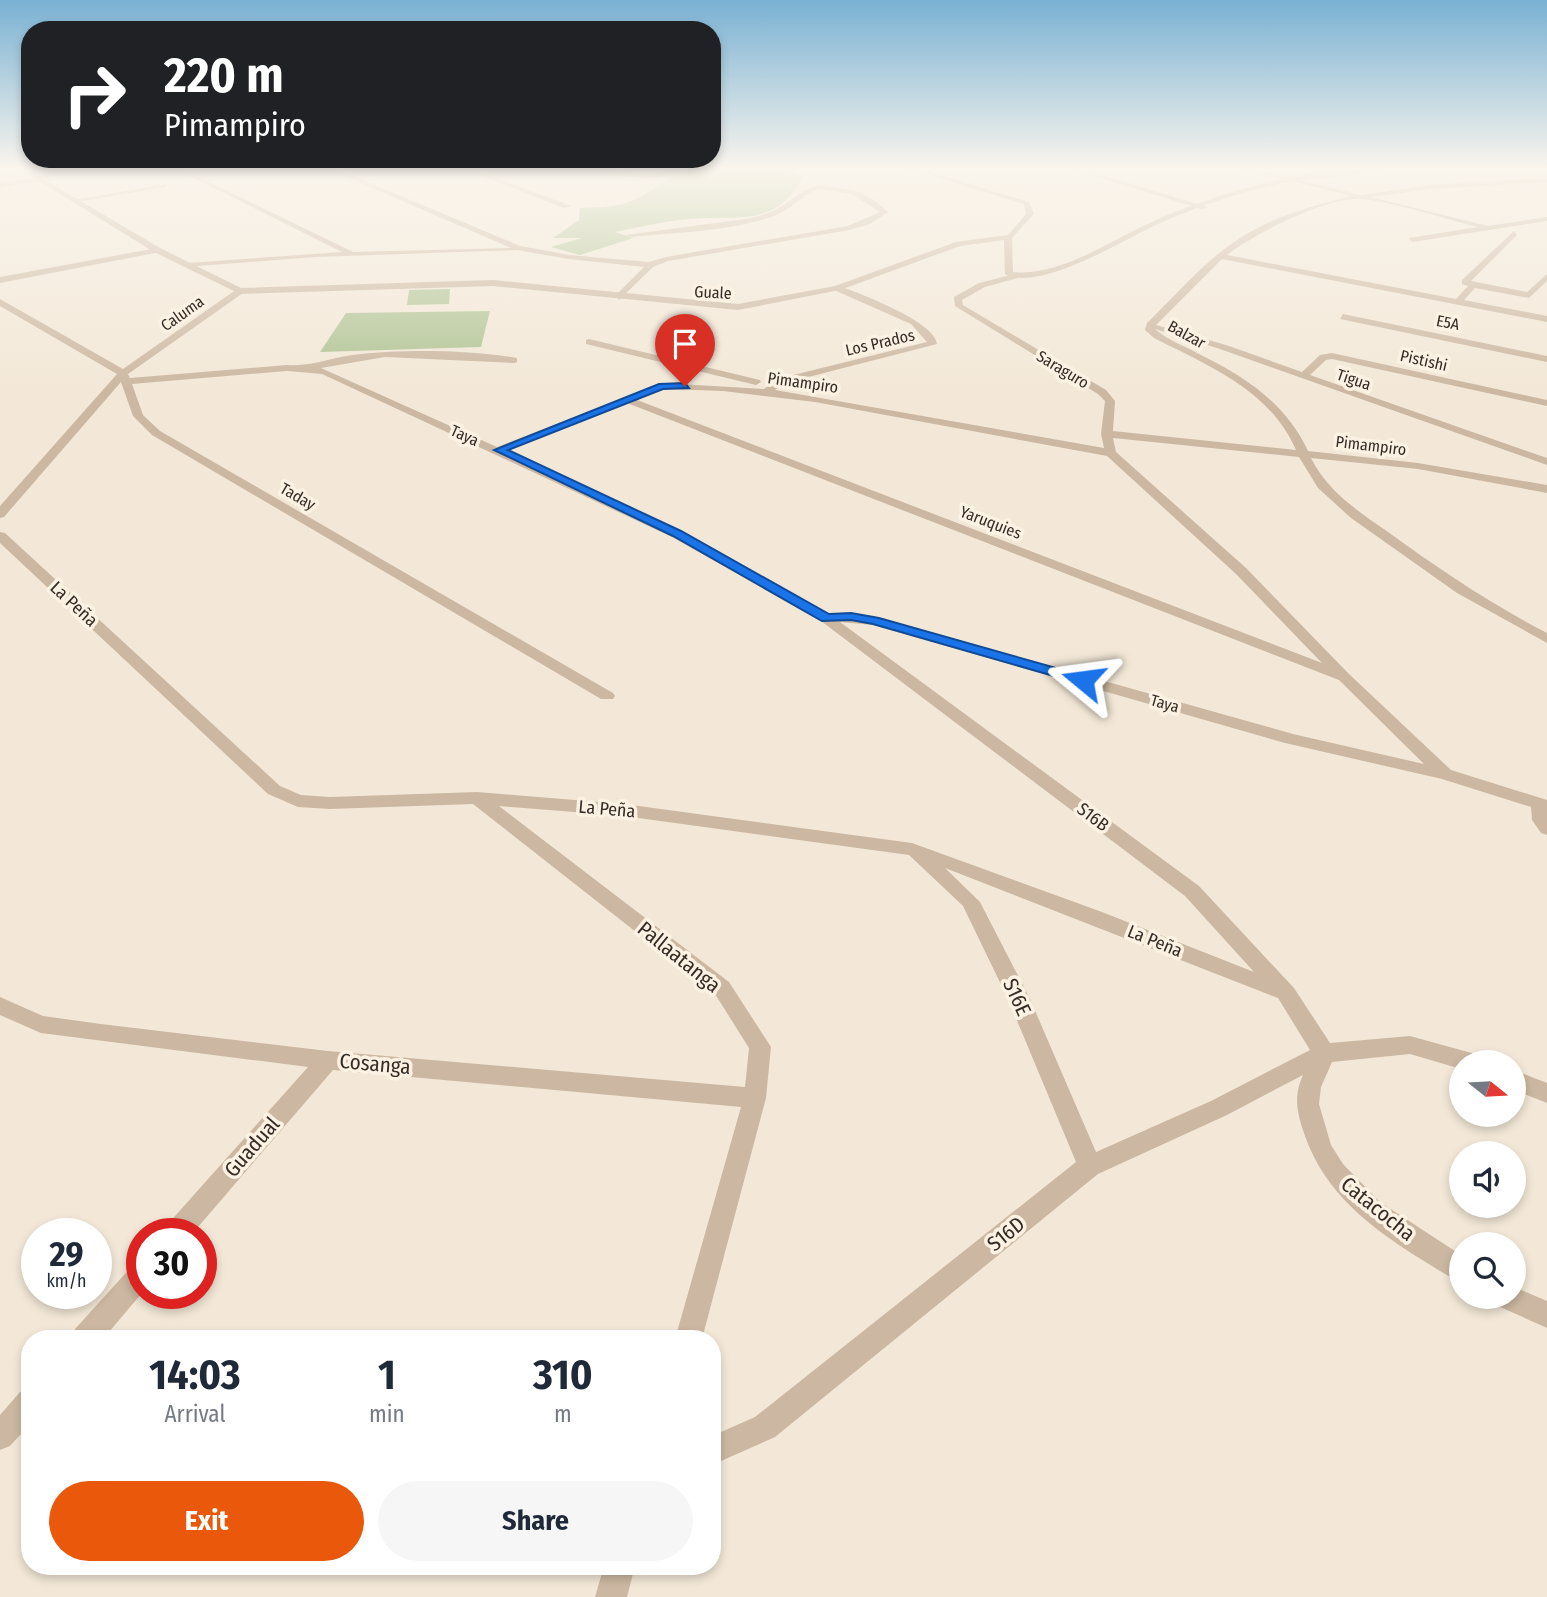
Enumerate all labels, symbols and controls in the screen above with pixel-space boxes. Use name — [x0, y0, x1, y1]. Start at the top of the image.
text: 220 m — [164, 46, 284, 105]
icon: right — [49, 49, 140, 140]
text: Pimampiro — [164, 106, 306, 144]
street label: Guale — [694, 282, 732, 303]
street label: Caluma — [157, 292, 208, 335]
street label: E5A — [1435, 311, 1462, 334]
pin — [655, 314, 715, 386]
street label: Balzar — [1164, 316, 1209, 353]
icon: arrive — [666, 325, 704, 363]
street label: Los Prados — [844, 325, 917, 360]
street label: Saraguro — [1033, 346, 1092, 392]
street label: Pistishi — [1398, 346, 1449, 375]
street label: Tigua — [1334, 365, 1374, 394]
street label: Pimampiro — [766, 368, 839, 397]
street label: Taya — [448, 421, 482, 450]
street label: Pimampiro — [1335, 432, 1407, 459]
street label: Taday — [277, 479, 320, 515]
street label: Yaruquies — [957, 502, 1024, 543]
street label: La Peña — [46, 577, 102, 632]
position arrow — [1046, 643, 1120, 717]
street label: Taya — [1148, 690, 1182, 717]
street label: La Peña — [578, 796, 637, 822]
street label: S16B — [1073, 798, 1113, 836]
street label: Pallaatanga — [632, 916, 726, 998]
street label: La Peña — [1124, 920, 1186, 962]
street label: S16E — [997, 974, 1037, 1020]
street label: Cosanga — [338, 1048, 412, 1080]
north arrow — [1449, 1050, 1526, 1127]
map controls — [1449, 1050, 1526, 1309]
street label: Guadual — [219, 1111, 285, 1182]
button: sound — [1449, 1141, 1526, 1218]
street label: Catacocha — [1336, 1171, 1420, 1247]
street label: S16D — [982, 1211, 1030, 1257]
speed limit sign: 30 — [126, 1218, 217, 1309]
button: search — [1449, 1232, 1526, 1309]
text: 29 — [49, 1233, 84, 1275]
text: km/h — [46, 1270, 87, 1292]
text: 14:03 — [149, 1350, 241, 1400]
text: 1 — [378, 1350, 396, 1400]
text: 310 — [533, 1350, 593, 1400]
text: Arrival — [165, 1400, 225, 1428]
text: min — [369, 1400, 405, 1428]
text: m — [554, 1400, 572, 1428]
button: Exit — [49, 1481, 364, 1561]
button: Share — [378, 1481, 693, 1561]

